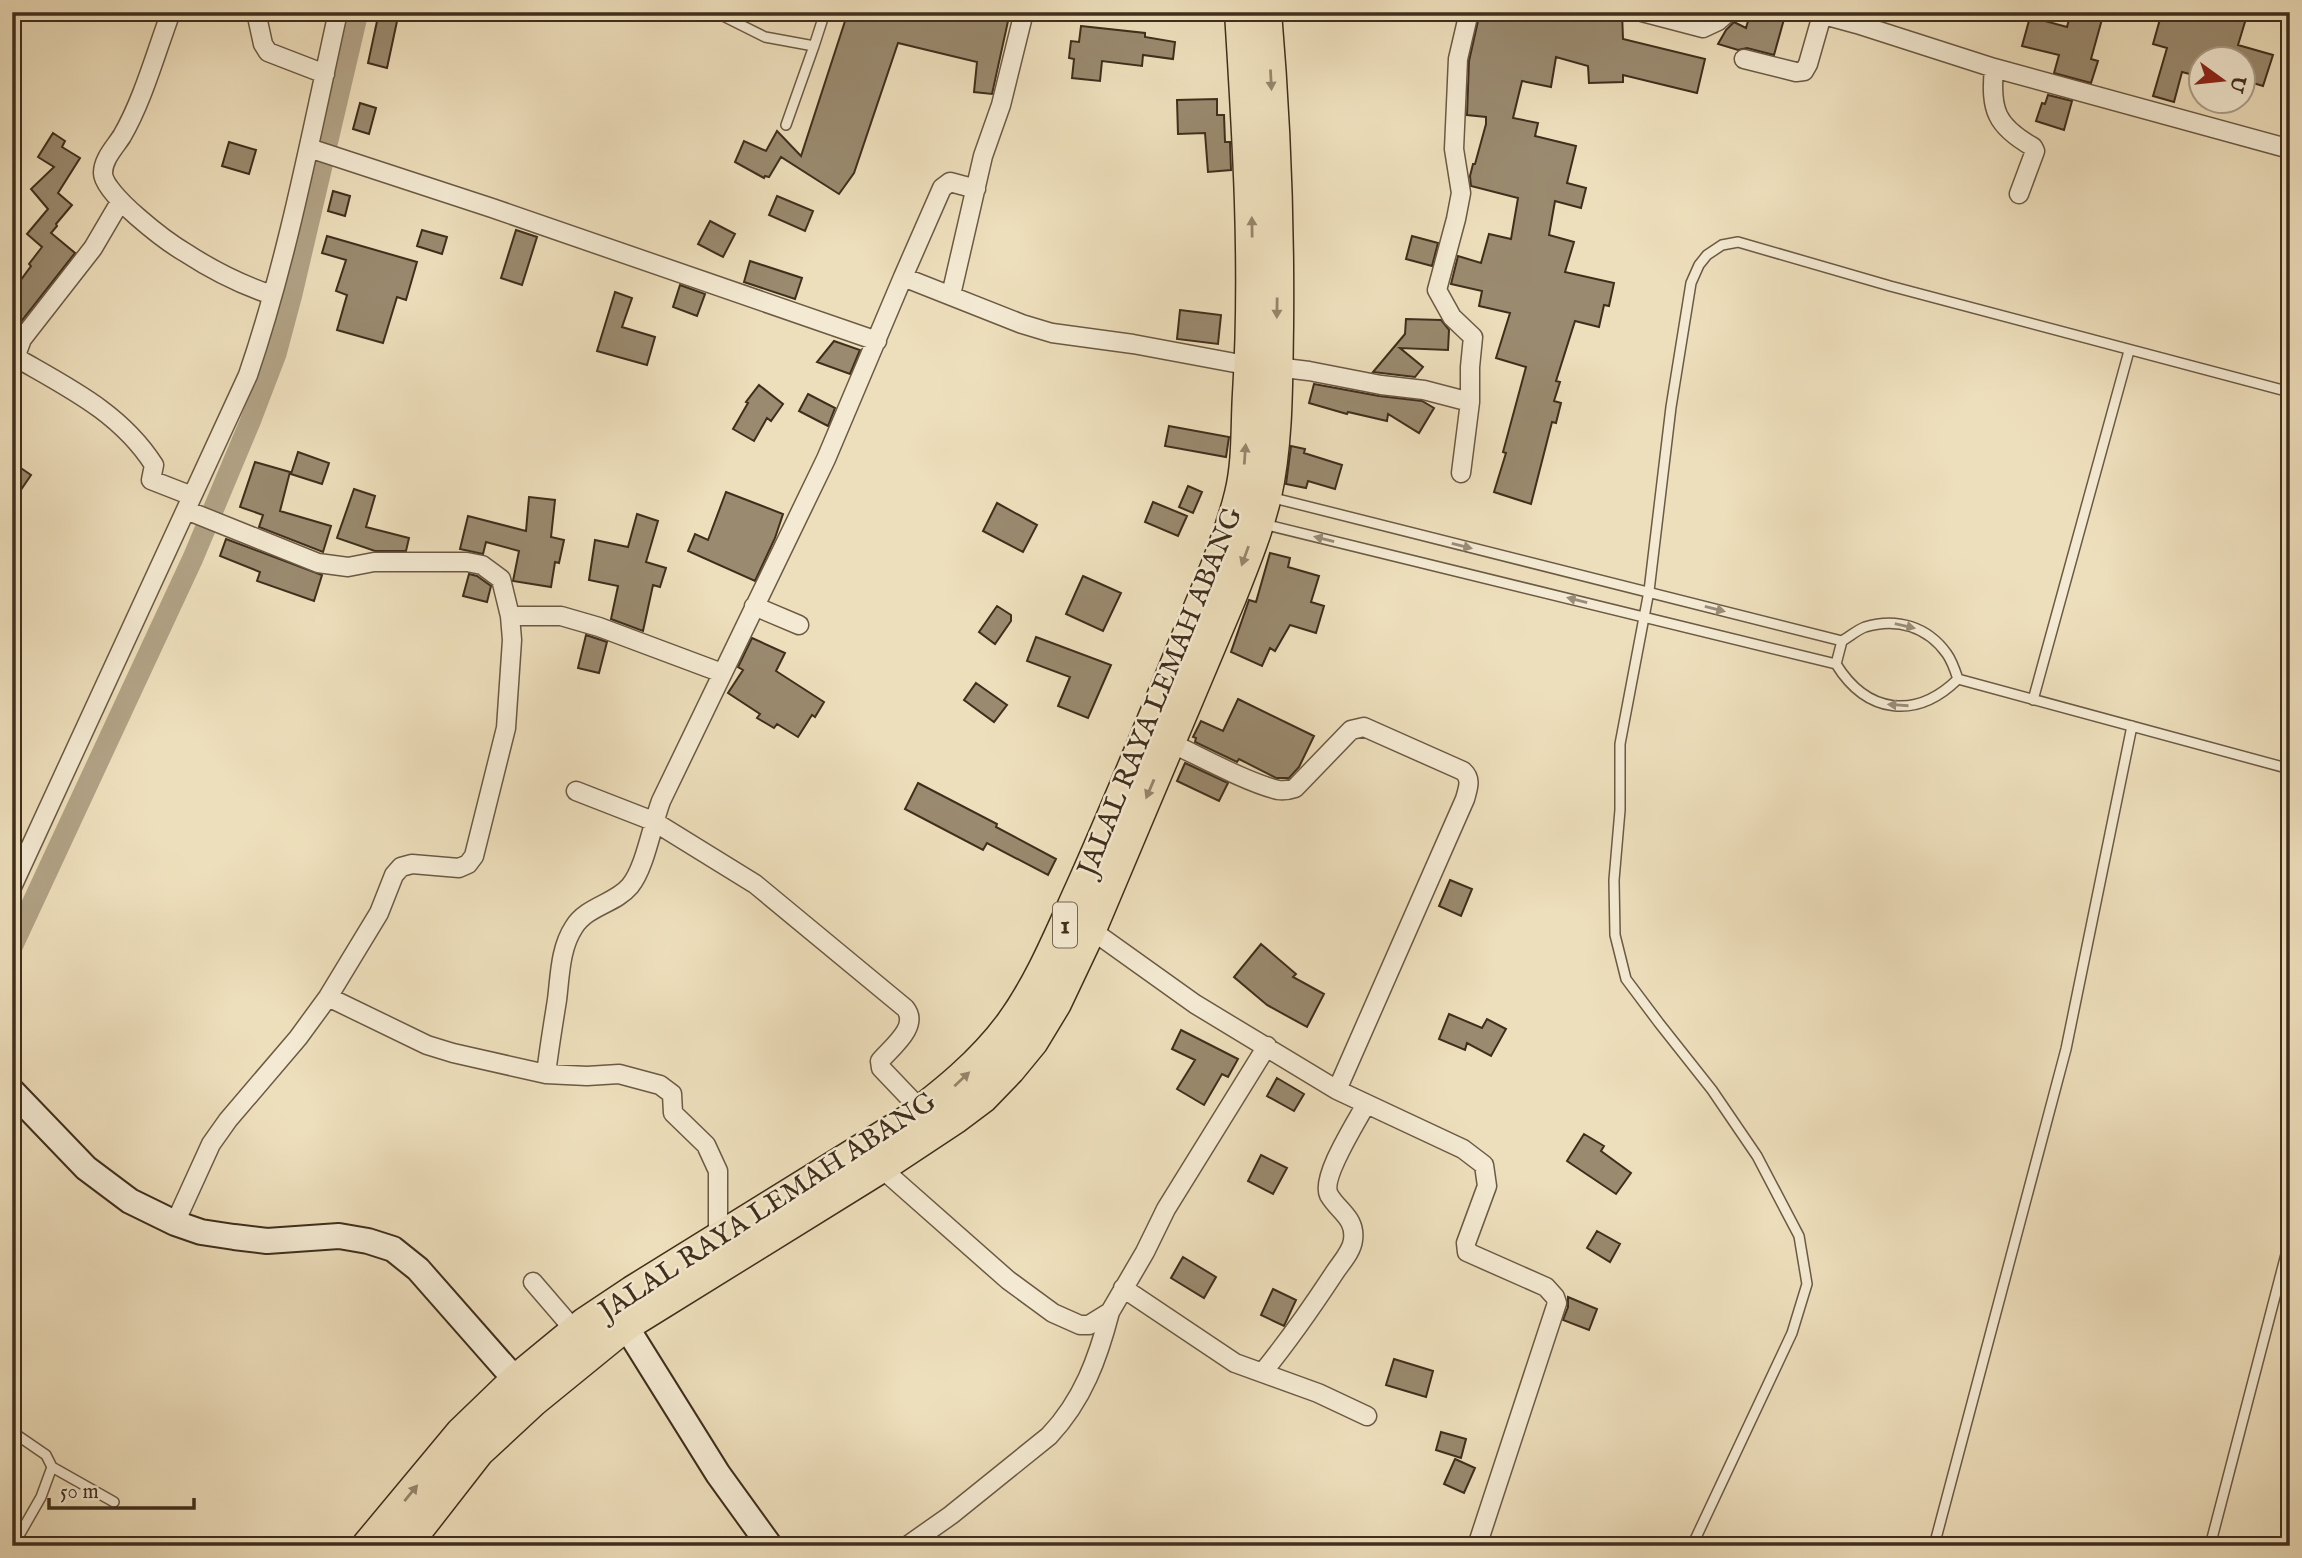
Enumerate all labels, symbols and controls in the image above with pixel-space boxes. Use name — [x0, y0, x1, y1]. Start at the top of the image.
north arrow — [2186, 46, 2256, 116]
one-way arrow — [1266, 69, 1277, 91]
text: U — [2223, 72, 2250, 96]
one-way arrow — [1246, 216, 1258, 238]
one-way arrow — [1271, 297, 1283, 319]
one-way arrow — [1240, 443, 1251, 465]
street label: JALAL RAYA LEMAH ABANG — [1070, 502, 1251, 884]
one-way arrow — [1313, 533, 1335, 544]
one-way arrow — [1451, 541, 1473, 552]
one-way arrow — [1240, 545, 1251, 566]
one-way arrow — [1566, 595, 1588, 606]
one-way arrow — [1705, 604, 1726, 614]
one-way arrow — [1894, 620, 1916, 631]
one-way arrow — [1887, 699, 1909, 710]
one-way arrow — [1144, 779, 1155, 800]
road number: 1 — [1053, 902, 1077, 948]
one-way arrow — [953, 1071, 970, 1087]
street label: JALAL RAYA LEMAH ABANG — [590, 1084, 944, 1331]
scale bar — [49, 1467, 194, 1511]
text: 50 m — [60, 1479, 99, 1506]
one-way arrow — [403, 1484, 418, 1501]

